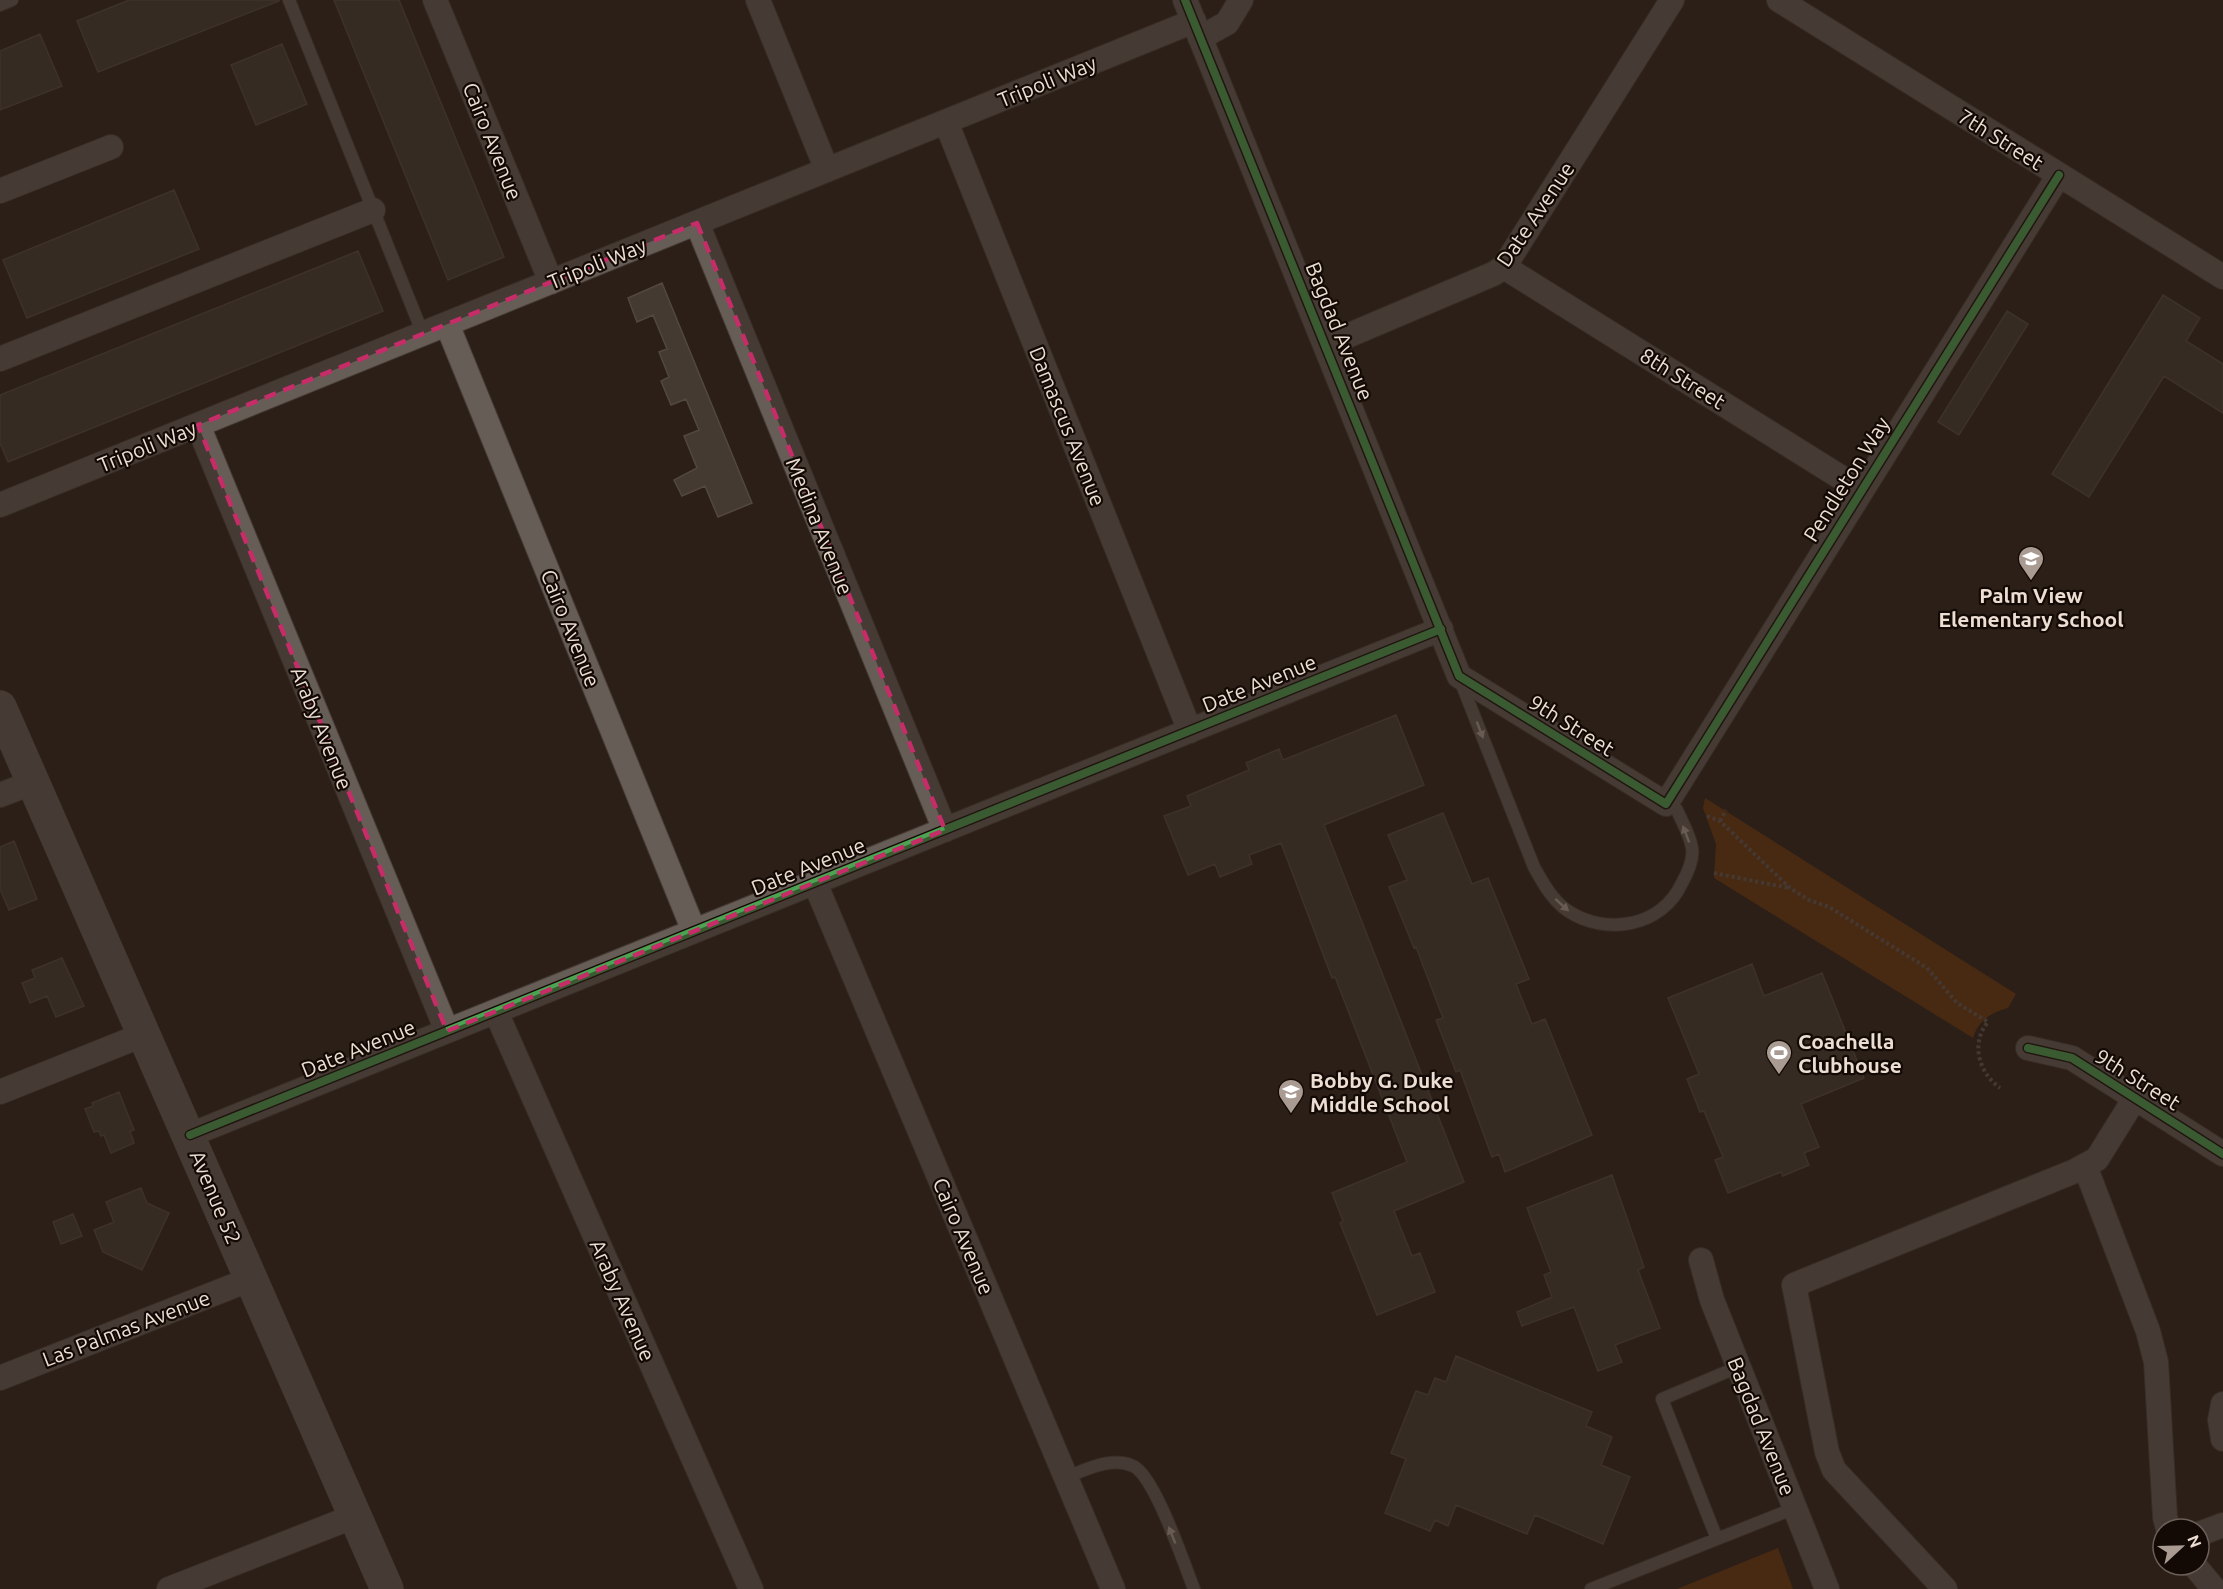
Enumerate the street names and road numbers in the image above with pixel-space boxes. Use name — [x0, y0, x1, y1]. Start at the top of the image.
street label: Tripoli Way — [994, 50, 1100, 112]
street label: Cairo Avenue — [459, 79, 527, 203]
street label: 7th Street — [1954, 104, 2048, 174]
street label: Date Avenue — [1491, 157, 1579, 271]
street label: Tripoli Way — [544, 232, 650, 294]
street label: Bagdad Avenue — [1301, 258, 1379, 404]
street label: Damascus Avenue — [1025, 343, 1111, 509]
street label: 8th Street — [1636, 343, 1730, 413]
street label: Pendleton Way — [1798, 412, 1894, 546]
street label: Tripoli Way — [94, 415, 200, 477]
street label: Medina Avenue — [782, 454, 858, 598]
street label: Cairo Avenue — [537, 566, 605, 690]
street label: Date Avenue — [1198, 649, 1320, 717]
street label: Araby Avenue — [286, 663, 358, 793]
street label: 9th Street — [1525, 690, 1619, 760]
street label: Date Avenue — [747, 832, 869, 900]
street label: Date Avenue — [297, 1014, 419, 1082]
street label: 9th Street — [2091, 1044, 2185, 1114]
street label: Avenue 52 — [186, 1147, 246, 1247]
street label: Cairo Avenue — [929, 1174, 999, 1298]
street label: Araby Avenue — [586, 1236, 660, 1364]
street label: Las Palmas Avenue — [39, 1285, 213, 1371]
street label: Bagdad Avenue — [1723, 1353, 1801, 1499]

